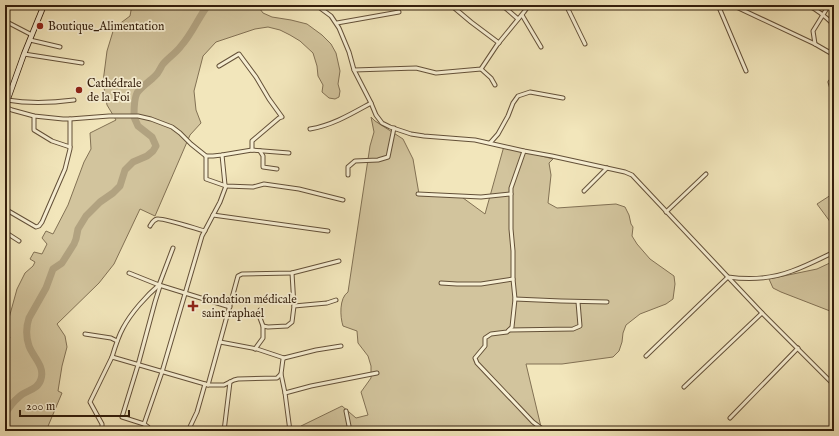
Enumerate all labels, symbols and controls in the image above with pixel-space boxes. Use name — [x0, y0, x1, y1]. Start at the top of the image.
place label: Boutique_Alimentation — [48, 19, 165, 35]
marker: Boutique_Alimentation — [35, 21, 45, 31]
place label: Cathédrale de la Foi — [87, 76, 142, 105]
marker: Cathédrale de la Foi — [74, 85, 84, 95]
place label: fondation médicale saint raphael — [202, 292, 297, 322]
marker: fondation médicale saint raphael — [187, 300, 199, 312]
scale bar — [20, 392, 129, 418]
text: 200 m — [26, 399, 55, 414]

